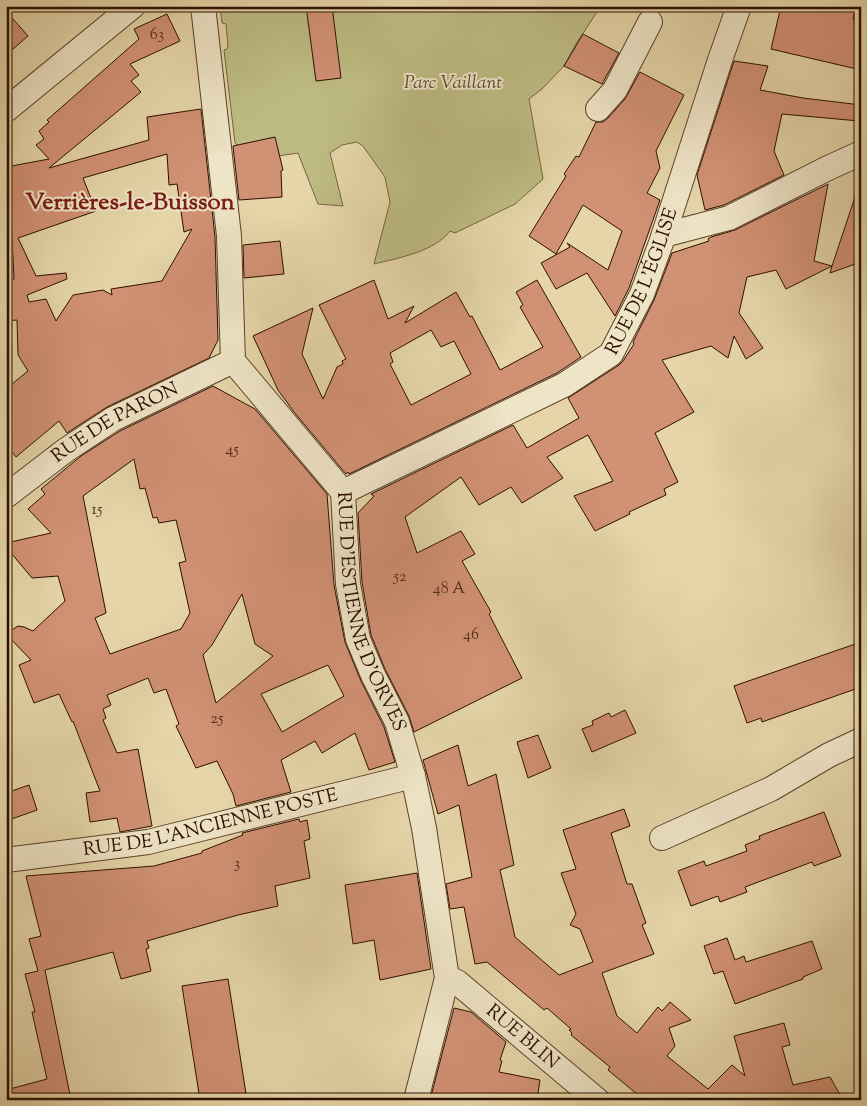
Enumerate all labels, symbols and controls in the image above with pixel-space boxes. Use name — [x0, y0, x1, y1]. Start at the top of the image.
house number: 63 — [150, 24, 164, 47]
park label: Parc Vaillant — [404, 70, 502, 97]
district label: Verrières-le-Buisson — [25, 186, 236, 220]
street label: RUE DE L'ÉGLISE — [599, 204, 685, 360]
street label: RUE DE PARON — [46, 376, 183, 470]
house number: 45 — [225, 439, 239, 462]
street label: RUE D'ESTIENNE D'ORVES — [330, 491, 413, 735]
house number: 15 — [92, 499, 103, 522]
house number: 52 — [393, 566, 407, 589]
house number: 48 A — [433, 578, 465, 601]
house number: 46 — [463, 624, 479, 647]
house number: 25 — [211, 708, 224, 731]
street label: RUE DE L'ANCIENNE POSTE — [81, 782, 341, 864]
house number: 3 — [234, 853, 240, 876]
street label: RUE BLIN — [480, 998, 565, 1076]

